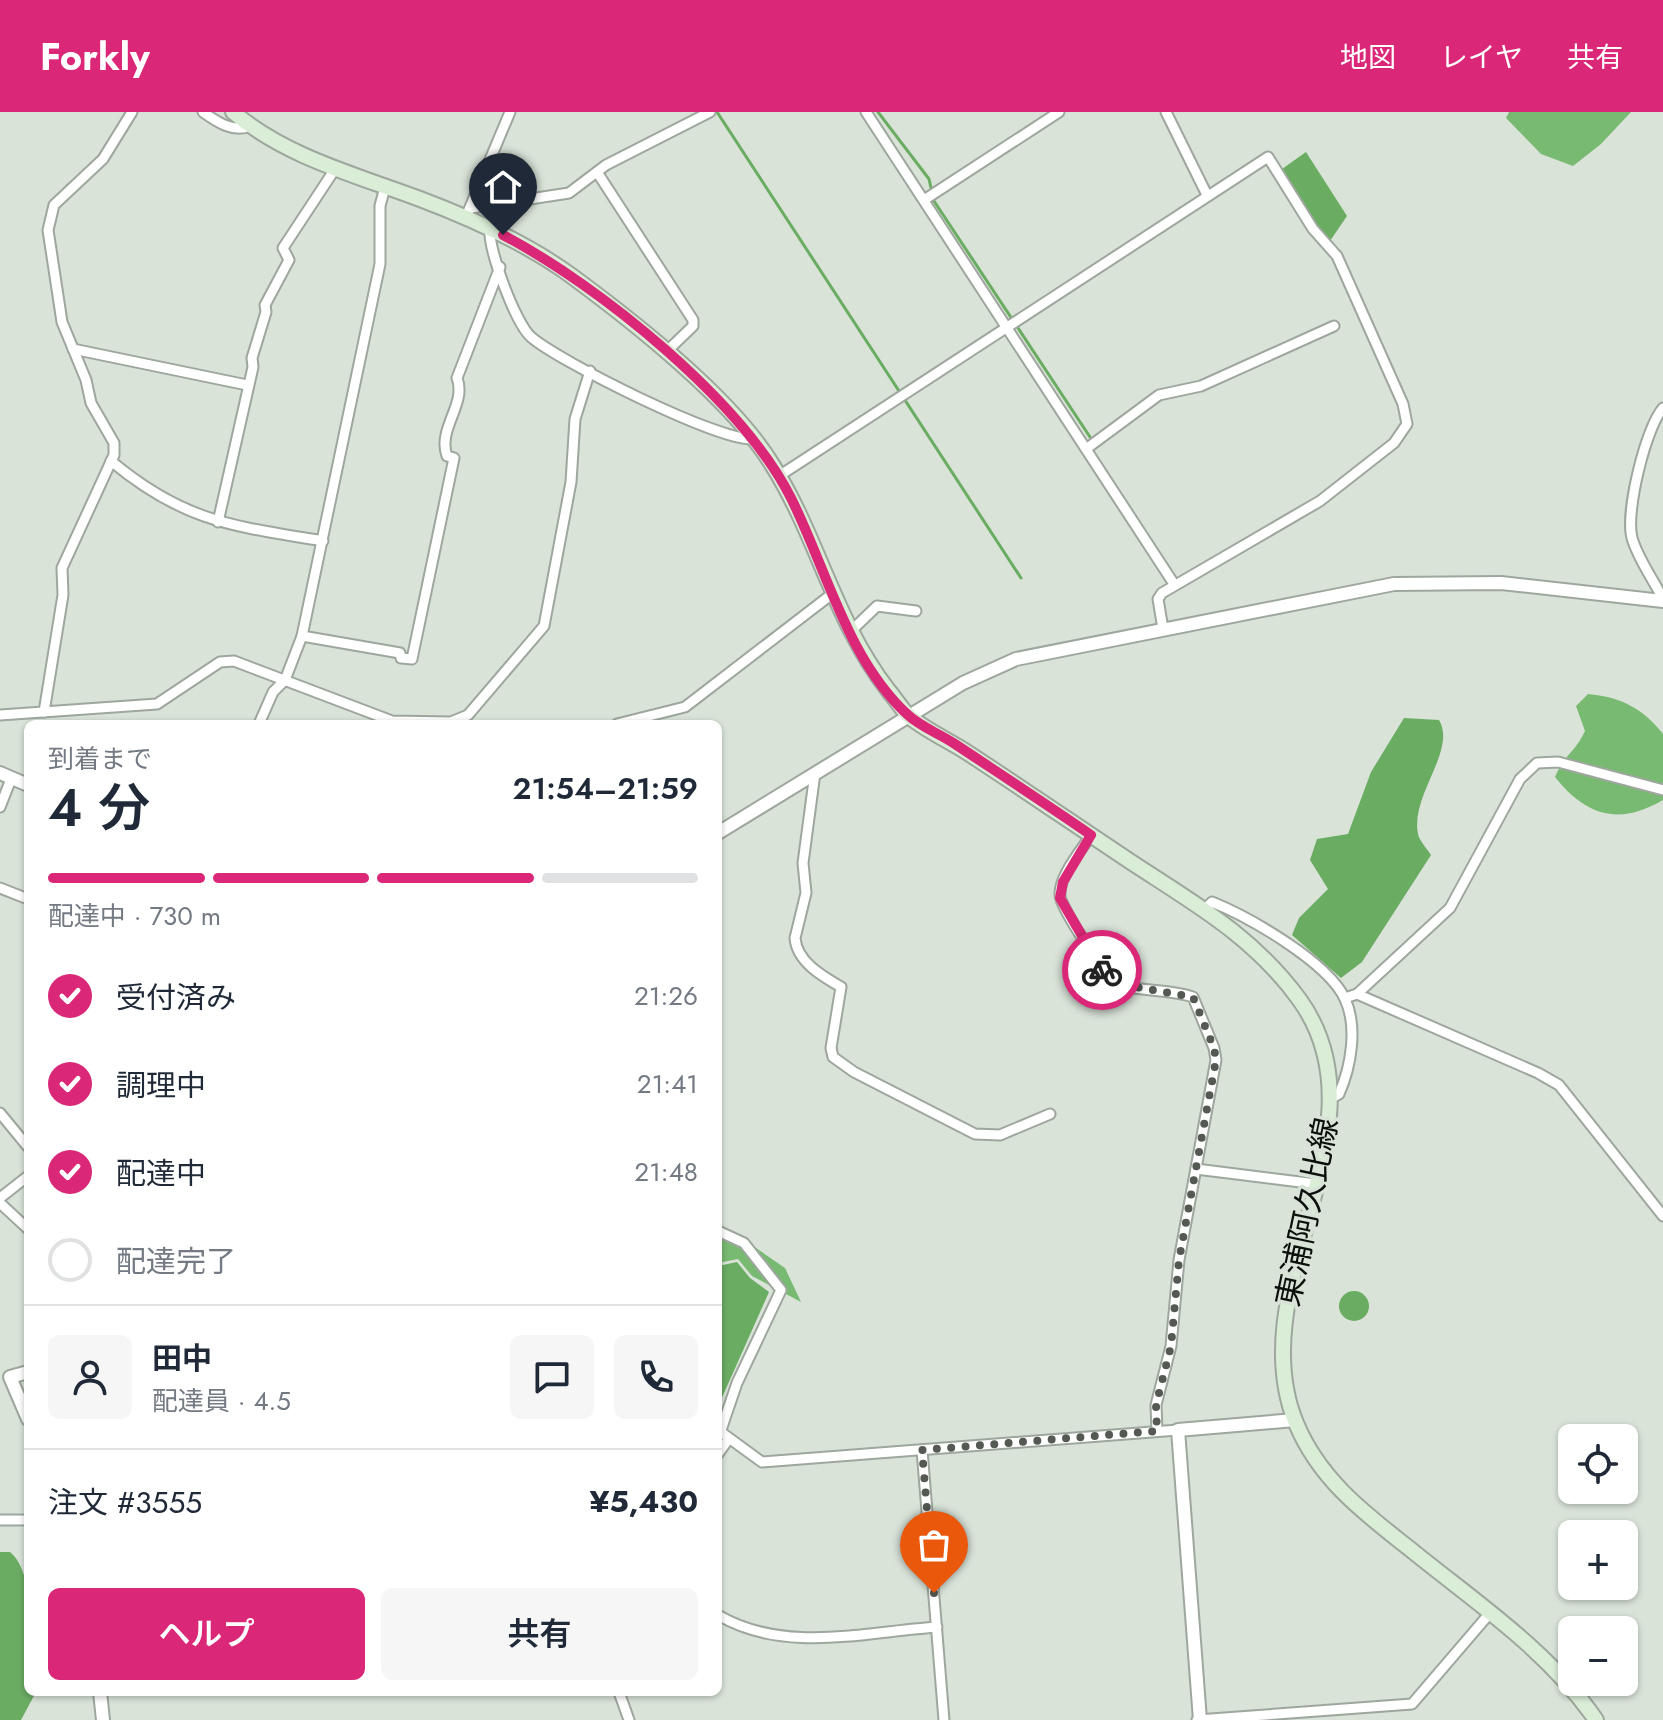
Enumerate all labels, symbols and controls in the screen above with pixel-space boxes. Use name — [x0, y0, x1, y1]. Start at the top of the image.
text: Forkly — [40, 29, 150, 84]
text: 地図 — [1340, 37, 1396, 78]
text: レイヤ — [1440, 37, 1523, 78]
text: 共有 — [1567, 37, 1623, 78]
pin — [469, 153, 537, 235]
icon: home — [481, 165, 525, 209]
text: 到着まで — [48, 740, 152, 778]
text: 21:54–21:59 — [513, 767, 698, 810]
text: 4 分 — [48, 770, 150, 846]
text: 配達中 · 730 m — [48, 897, 221, 935]
courier — [1062, 930, 1142, 1010]
icon: bike — [1080, 948, 1124, 992]
icon: check — [48, 974, 92, 1018]
text: 受付済み — [116, 976, 236, 1019]
text: 21:26 — [634, 977, 698, 1015]
icon: check — [48, 1062, 92, 1106]
text: 調理中 — [116, 1064, 206, 1107]
text: 21:41 — [637, 1065, 698, 1103]
street label: 東浦阿久比線 — [1265, 1113, 1349, 1311]
icon: check — [48, 1150, 92, 1194]
text: 配達中 — [116, 1152, 206, 1195]
text: 21:48 — [634, 1153, 698, 1191]
text: 配達完了 — [116, 1240, 236, 1283]
button: person — [48, 1335, 132, 1419]
button: chat — [510, 1335, 594, 1419]
button: phone — [614, 1335, 698, 1419]
text: 田中 — [152, 1337, 212, 1380]
text: 配達員 · 4.5 — [152, 1382, 291, 1420]
map controls — [1558, 1424, 1638, 1696]
button: locate — [1558, 1424, 1638, 1504]
text: ¥5,430 — [589, 1480, 698, 1523]
text: 注文 #3555 — [48, 1481, 202, 1524]
pin — [900, 1511, 968, 1593]
button: + — [1558, 1520, 1638, 1600]
icon: bag — [912, 1523, 956, 1567]
button: ヘルプ — [48, 1588, 365, 1680]
button: 共有 — [381, 1588, 698, 1680]
button: − — [1558, 1616, 1638, 1696]

